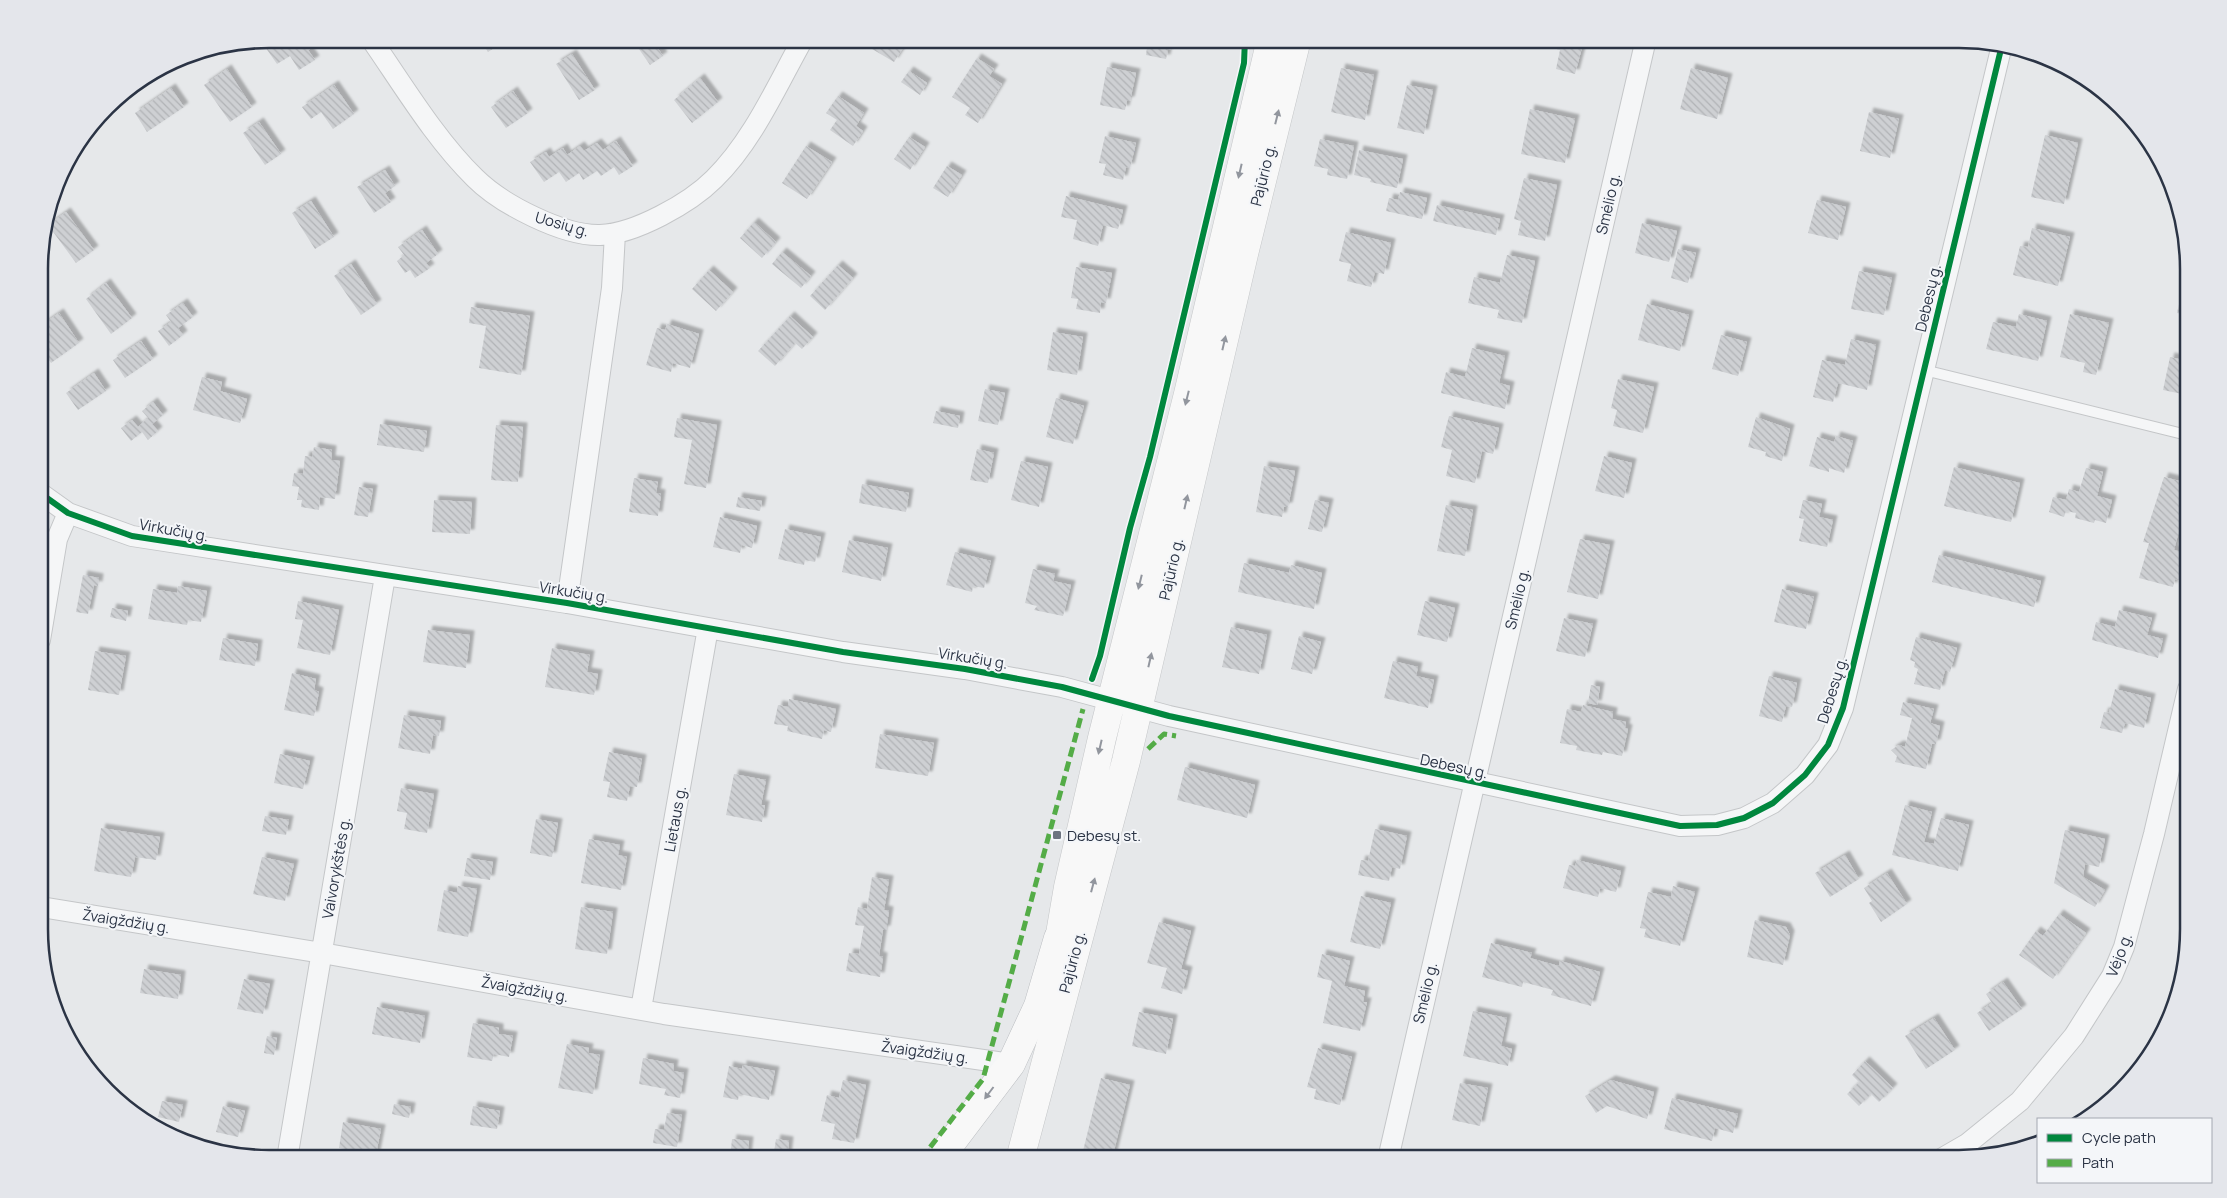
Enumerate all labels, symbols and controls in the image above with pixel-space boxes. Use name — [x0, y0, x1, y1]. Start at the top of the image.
one-way arrow — [1274, 110, 1282, 125]
street label: Pajūrio g. — [1245, 142, 1281, 208]
one-way arrow — [1236, 164, 1244, 179]
street label: Smėlio g. — [1591, 171, 1625, 237]
street label: Uosių g. — [533, 206, 591, 242]
street label: Debesų g. — [1910, 262, 1946, 334]
one-way arrow — [1220, 336, 1228, 351]
one-way arrow — [1183, 390, 1191, 405]
one-way arrow — [1182, 494, 1190, 509]
street label: Virkučių g. — [138, 514, 210, 546]
street label: Pajūrio g. — [1154, 536, 1188, 602]
street label: Smėlio g. — [1500, 566, 1534, 632]
one-way arrow — [1136, 574, 1144, 589]
street label: Virkučių g. — [538, 576, 610, 608]
street label: Virkučių g. — [937, 642, 1009, 674]
one-way arrow — [1146, 652, 1154, 667]
street label: Debesų g. — [1812, 654, 1852, 726]
one-way arrow — [1096, 739, 1104, 754]
street label: Debesų g. — [1418, 749, 1490, 783]
street label: Lietaus g. — [659, 784, 691, 854]
street label: Vaivorykštės g. — [317, 815, 355, 921]
place label: Debesų st. — [1067, 825, 1141, 846]
marker: Debesų st. — [1051, 829, 1063, 841]
one-way arrow — [1089, 877, 1097, 892]
street label: Žvaigždžių g. — [81, 904, 171, 938]
street label: Pajūrio g. — [1054, 929, 1090, 995]
street label: Vėjo g. — [2101, 930, 2137, 980]
street label: Smėlio g. — [1408, 960, 1442, 1026]
street label: Žvaigždžių g. — [480, 971, 570, 1007]
street label: Žvaigždžių g. — [880, 1035, 970, 1069]
one-way arrow — [983, 1086, 994, 1099]
legend — [2037, 1118, 2212, 1183]
text: Cycle path — [2082, 1127, 2156, 1148]
text: Path — [2082, 1152, 2114, 1173]

